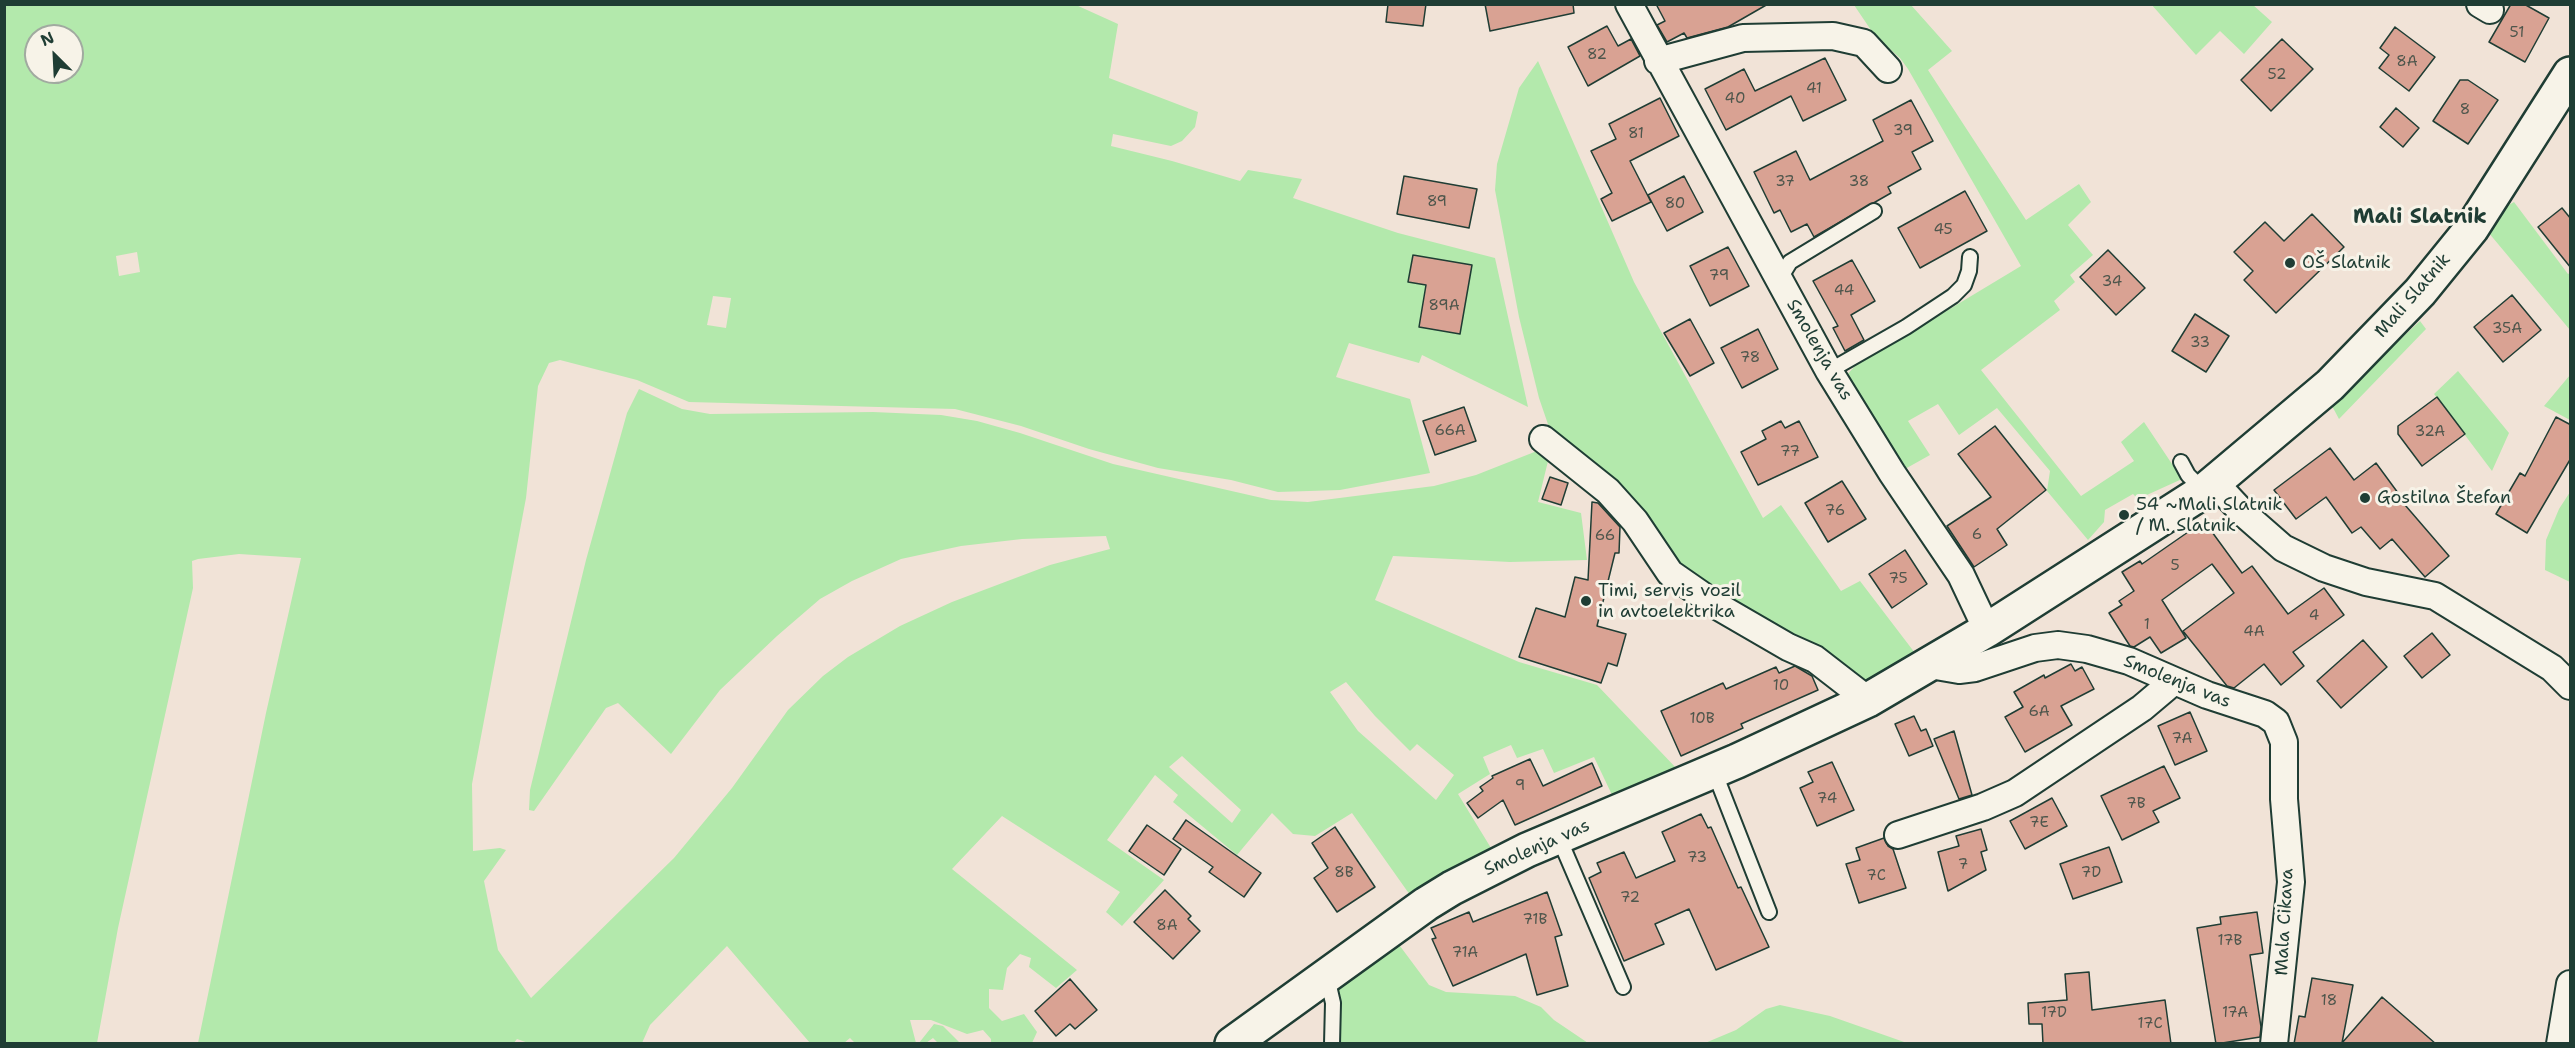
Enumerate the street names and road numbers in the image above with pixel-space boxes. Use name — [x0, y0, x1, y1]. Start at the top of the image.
street label: Mali Slatnik — [2370, 249, 2456, 343]
street label: Smolenja vas — [1781, 295, 1857, 405]
street label: Smolenja vas — [2120, 651, 2234, 713]
street label: Smolenja vas — [1481, 815, 1593, 881]
street label: Mala Cikava — [2271, 868, 2299, 976]

